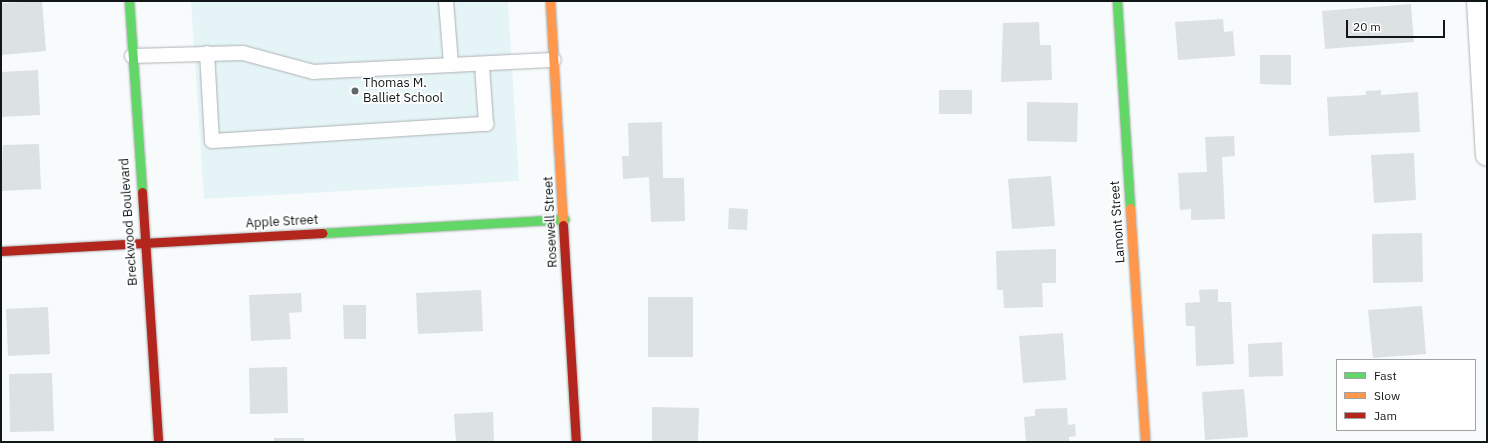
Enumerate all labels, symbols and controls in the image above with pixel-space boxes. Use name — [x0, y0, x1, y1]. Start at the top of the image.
scale bar — [1348, 12, 1447, 38]
text: 20 m — [1353, 19, 1381, 34]
place label: Thomas M. Balliet School — [363, 76, 443, 107]
marker: Thomas M. Balliet School — [350, 86, 360, 96]
street label: Breckwood Boulevard — [117, 158, 141, 286]
street label: Rosewell Street — [541, 176, 561, 268]
street label: Lamont Street — [1107, 180, 1129, 264]
street label: Apple Street — [245, 212, 319, 232]
legend — [1336, 359, 1476, 431]
text: Fast — [1374, 368, 1397, 383]
text: Slow — [1374, 388, 1400, 403]
text: Jam — [1374, 408, 1397, 423]

